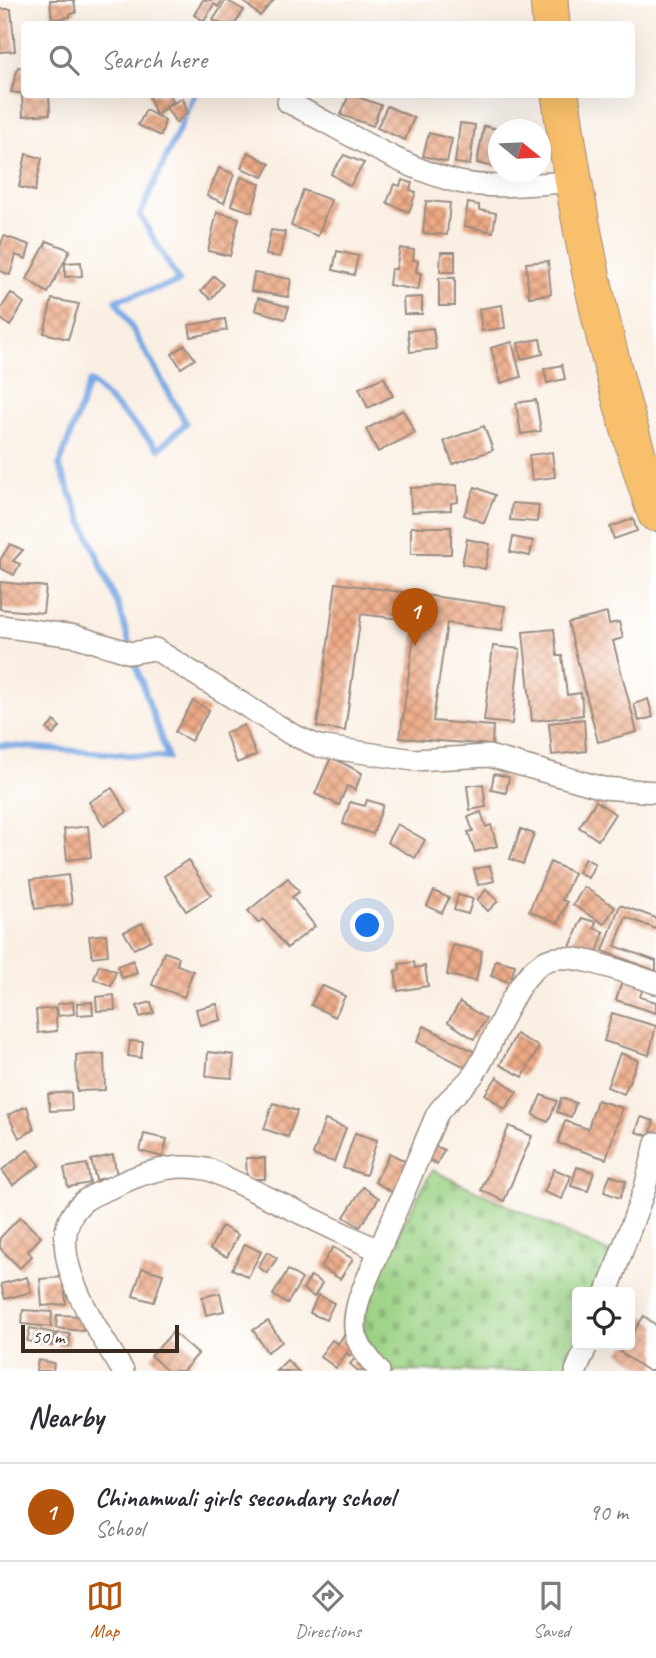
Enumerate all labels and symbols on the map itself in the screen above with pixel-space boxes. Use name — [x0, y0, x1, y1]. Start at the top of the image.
north arrow — [488, 119, 551, 182]
pin: 1 — [392, 588, 438, 646]
your location — [350, 908, 384, 942]
scale bar — [21, 1322, 178, 1354]

